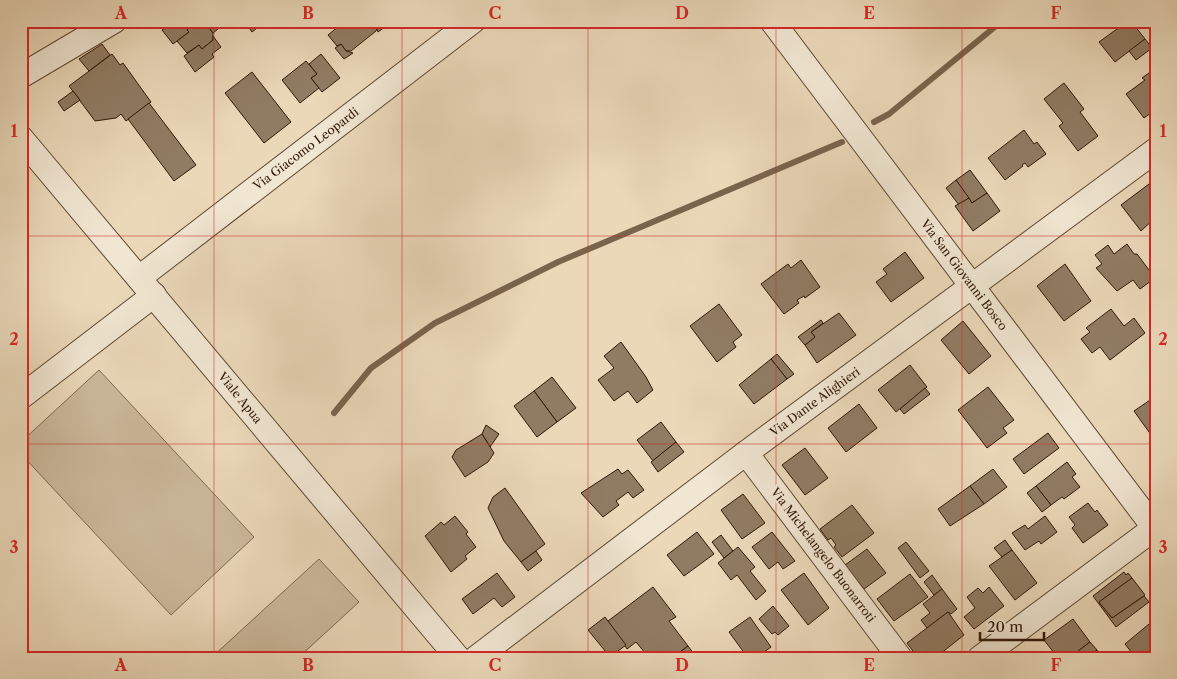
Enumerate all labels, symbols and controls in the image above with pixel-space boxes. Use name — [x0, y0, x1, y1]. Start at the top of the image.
text: A — [114, 3, 128, 23]
text: B — [302, 3, 314, 23]
text: C — [489, 3, 501, 23]
text: D — [675, 3, 689, 23]
text: E — [863, 3, 875, 23]
text: F — [1051, 3, 1062, 23]
street label: Via Giacomo Leopardi — [249, 104, 362, 194]
text: 1 — [10, 121, 18, 141]
text: 1 — [1159, 121, 1167, 141]
street label: Via San Giovanni Bosco — [917, 215, 1011, 333]
text: 2 — [9, 329, 19, 349]
text: 2 — [1158, 329, 1168, 349]
street label: Via Dante Alighieri — [766, 364, 863, 440]
street label: Viale Apua — [215, 368, 266, 427]
street label: Via Michelangelo Buonarroti — [767, 484, 879, 625]
text: 3 — [9, 537, 19, 557]
text: 3 — [1158, 537, 1168, 557]
scale bar — [980, 609, 1043, 641]
text: 20 m — [987, 617, 1023, 636]
text: A — [114, 655, 128, 675]
text: B — [302, 655, 314, 675]
text: C — [489, 655, 501, 675]
text: D — [675, 655, 689, 675]
text: E — [863, 655, 875, 675]
text: F — [1051, 655, 1062, 675]

